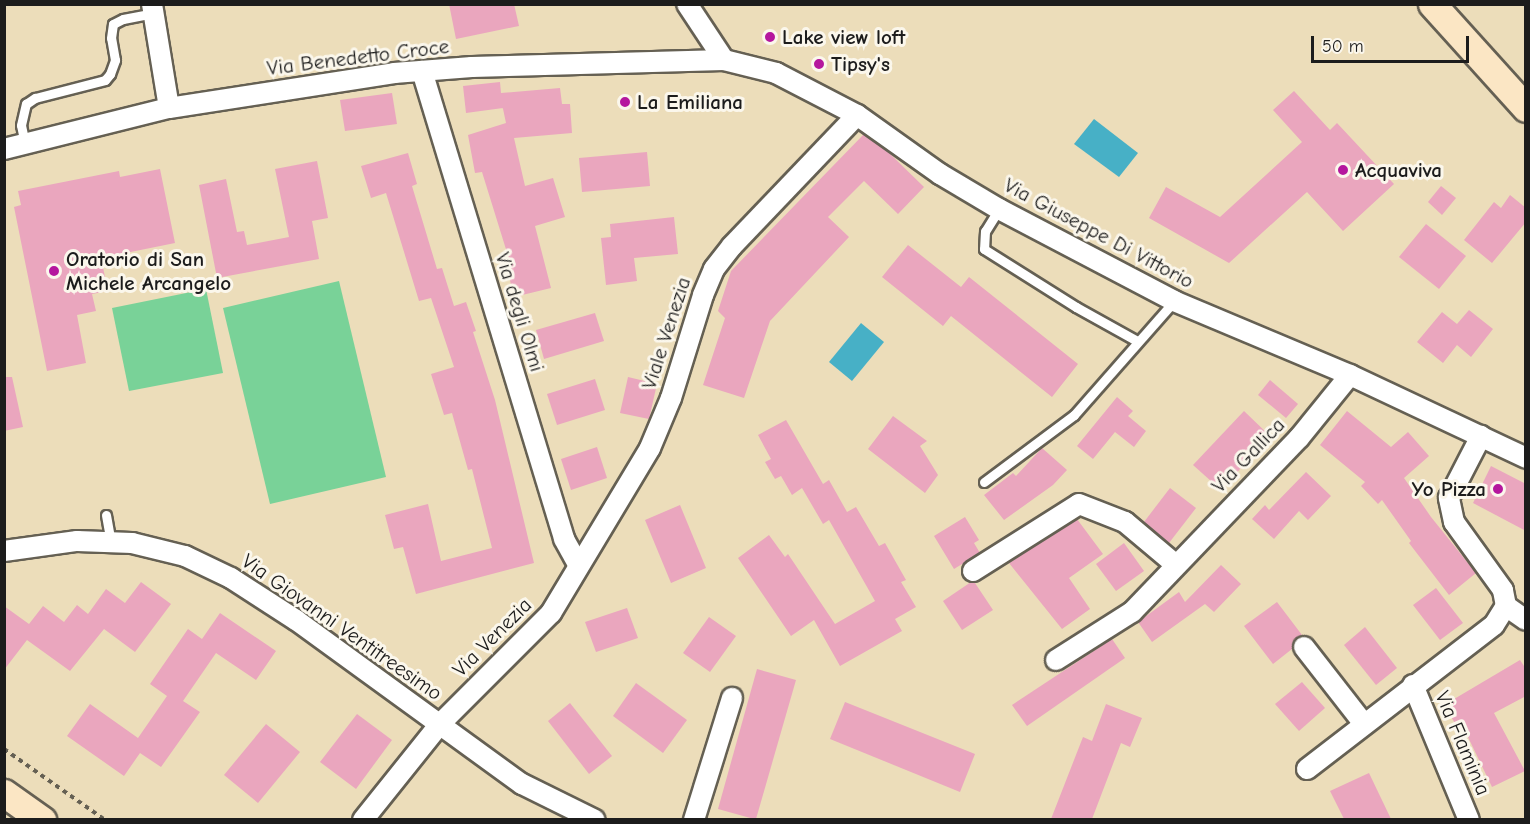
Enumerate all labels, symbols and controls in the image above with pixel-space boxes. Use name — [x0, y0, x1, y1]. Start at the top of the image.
place label: Lake view loft — [782, 24, 905, 50]
scale bar — [1314, 24, 1472, 62]
marker: Lake view loft — [763, 30, 777, 44]
street label: Via Benedetto Croce — [265, 33, 451, 81]
text: 50 m — [1322, 36, 1364, 57]
place label: Tipsy's — [831, 51, 890, 77]
marker: Tipsy's — [812, 57, 826, 71]
place label: La Emiliana — [637, 89, 743, 115]
marker: La Emiliana — [618, 95, 632, 109]
place label: Acquaviva — [1355, 157, 1442, 183]
marker: Acquaviva — [1336, 163, 1350, 177]
street label: Via Giuseppe Di Vittorio — [1000, 172, 1198, 294]
place label: Oratorio di San Michele Arcangelo — [66, 246, 231, 296]
street label: Via degli Olmi — [490, 249, 550, 375]
marker: Oratorio di San Michele Arcangelo — [47, 264, 61, 278]
street label: Viale Venezia — [636, 274, 696, 392]
street label: Via Gallica — [1206, 412, 1290, 498]
place label: Yo Pizza — [1412, 476, 1486, 502]
marker: Yo Pizza — [1491, 482, 1505, 496]
street label: Via Giovanni Ventitreesimo — [237, 548, 447, 706]
street label: Via Venezia — [447, 592, 537, 682]
street label: Via Flaminia — [1430, 687, 1496, 799]

